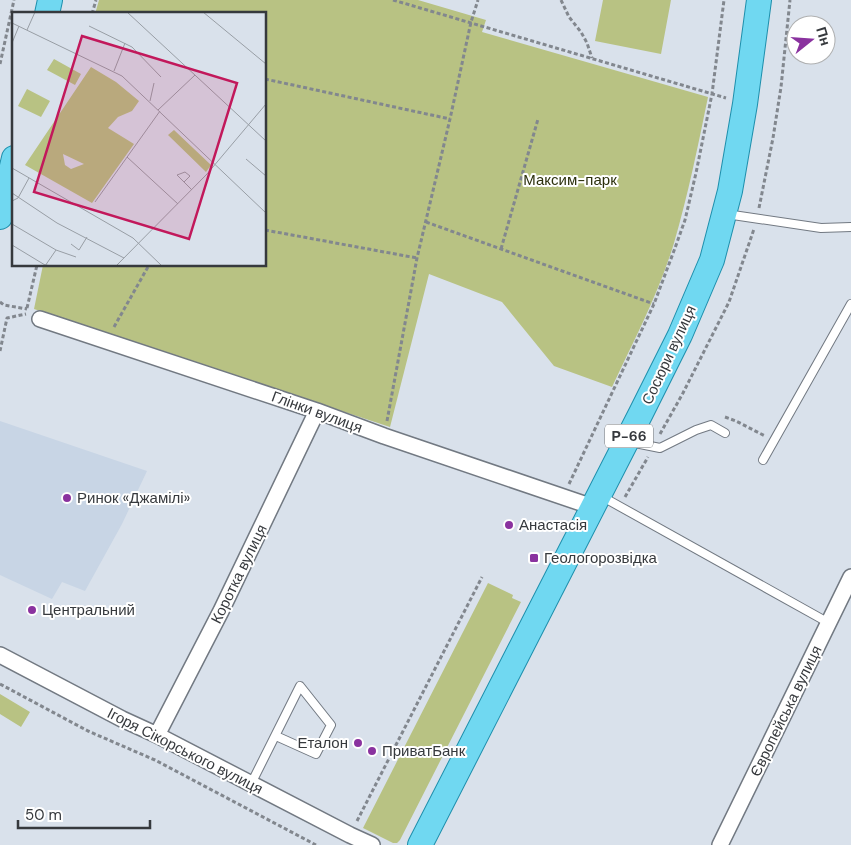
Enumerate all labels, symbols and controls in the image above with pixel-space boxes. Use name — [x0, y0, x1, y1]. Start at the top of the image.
inset map — [12, 12, 266, 266]
north arrow — [786, 15, 836, 65]
text: Пн — [812, 25, 835, 48]
park label: Максим-парк — [523, 170, 617, 190]
street label: Сосюри вулиця — [637, 302, 701, 408]
street label: Глінки вулиця — [269, 386, 365, 438]
road number: Р-66 — [605, 424, 653, 448]
place label: Ринок «Джамілі» — [77, 488, 191, 508]
marker: Ринок «Джамілі» — [61, 492, 73, 504]
place label: Анастасія — [519, 515, 587, 535]
marker: Анастасія — [503, 519, 515, 531]
street label: Коротка вулиця — [206, 521, 272, 627]
place label: Геологорозвідка — [544, 548, 658, 568]
marker: Геологорозвідка — [528, 552, 540, 564]
place label: Центральний — [42, 600, 135, 620]
marker: Центральний — [26, 604, 38, 616]
street label: Європейська вулиця — [746, 642, 826, 780]
street label: Ігоря Сікорського вулиця — [104, 703, 266, 799]
place label: Еталон — [297, 733, 348, 753]
marker: Еталон — [352, 737, 364, 749]
place label: ПриватБанк — [382, 741, 466, 761]
marker: ПриватБанк — [366, 745, 378, 757]
scale bar — [18, 798, 150, 830]
text: 50 m — [25, 805, 62, 825]

